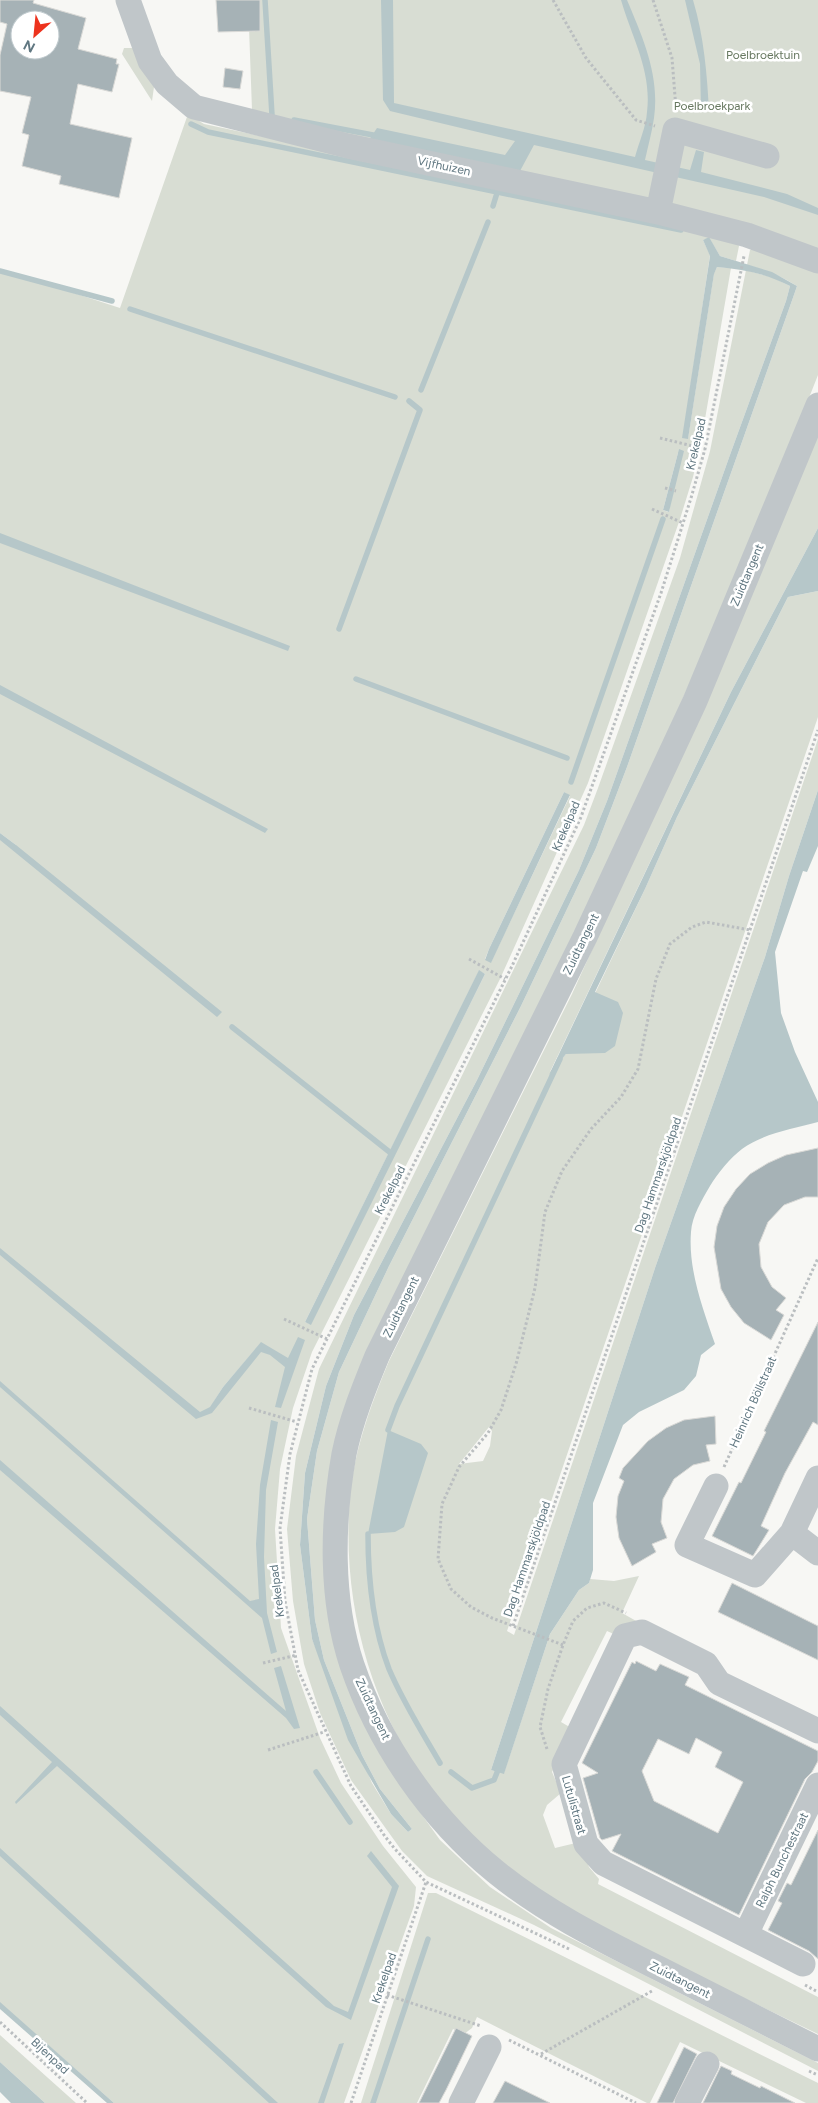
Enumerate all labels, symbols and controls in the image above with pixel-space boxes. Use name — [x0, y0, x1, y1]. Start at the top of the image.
north arrow — [10, 10, 60, 60]
text: N — [21, 36, 38, 56]
park label: Poelbroektuin — [726, 48, 800, 62]
park label: Poelbroekpark — [674, 99, 750, 113]
street label: Vijfhuizen — [416, 154, 472, 179]
street label: Krekelpad — [683, 417, 709, 471]
street label: Zuidtangent — [728, 541, 767, 608]
street label: Krekelpad — [549, 799, 583, 853]
street label: Zuidtangent — [560, 911, 602, 977]
street label: Dag Hammarskjöldpad — [632, 1115, 684, 1235]
street label: Krekelpad — [372, 1163, 408, 1217]
street label: Zuidtangent — [380, 1274, 422, 1340]
street label: Heinrich Böllstraat — [727, 1354, 780, 1450]
street label: Dag Hammarskjöldpad — [501, 1499, 553, 1619]
street label: Krekelpad — [267, 1564, 287, 1618]
street label: Zuidtangent — [353, 1676, 394, 1742]
street label: Lutulistraat — [559, 1774, 589, 1836]
street label: Ralph Bunchestraat — [753, 1810, 811, 1910]
street label: Krekelpad — [369, 1951, 399, 2005]
street label: Zuidtangent — [647, 1959, 713, 2002]
street label: Bijenpad — [28, 2035, 72, 2077]

